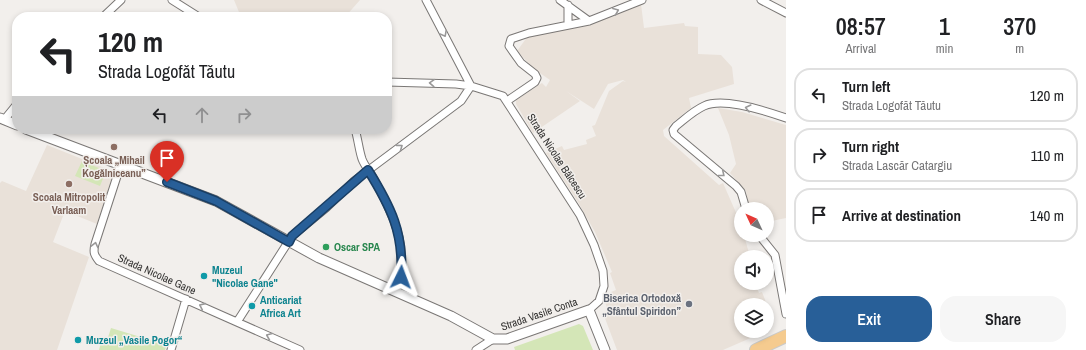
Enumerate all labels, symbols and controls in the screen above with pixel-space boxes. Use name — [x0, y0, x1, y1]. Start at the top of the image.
one-way arrow — [612, 7, 619, 15]
text: 08:57 — [836, 10, 886, 42]
text: 1 — [939, 10, 950, 42]
text: 370 — [1003, 10, 1036, 42]
text: 120 m — [98, 23, 163, 61]
icon: left — [32, 28, 84, 80]
one-way arrow — [440, 30, 447, 38]
text: Arrival — [845, 40, 876, 57]
text: min — [936, 40, 953, 57]
text: m — [1015, 40, 1024, 57]
text: Strada Logofăt Tăutu — [98, 59, 235, 84]
text: Turn left — [842, 76, 890, 97]
one-way arrow — [429, 78, 435, 87]
icon: left — [808, 84, 830, 106]
text: 120 m — [1030, 85, 1064, 106]
text: Strada Logofăt Tăutu — [842, 97, 941, 114]
icon: left — [149, 104, 171, 126]
icon: ahead — [191, 104, 213, 126]
icon: right — [233, 104, 255, 126]
one-way arrow — [745, 104, 752, 112]
street label: Strada Nicolae Bălcescu — [524, 111, 590, 201]
text: Turn right — [842, 136, 899, 157]
pin — [150, 141, 184, 182]
marker: Școala „Mihail Kogălniceanu” — [109, 142, 119, 152]
one-way arrow — [396, 144, 403, 152]
icon: right — [808, 144, 830, 166]
text: 110 m — [1031, 145, 1064, 166]
icon: arrive — [156, 147, 178, 169]
place label: Școala „Mihail Kogălniceanu” — [82, 153, 146, 180]
text: Strada Lascăr Catargiu — [842, 157, 952, 174]
one-way arrow — [717, 169, 724, 176]
marker: Scoala Mitropolit Varlaam — [64, 179, 74, 189]
place label: Scoala Mitropolit Varlaam — [33, 190, 105, 217]
north arrow — [734, 202, 774, 242]
map controls — [734, 202, 774, 338]
icon: arrive — [808, 204, 830, 226]
text: Arrive at destination — [842, 205, 961, 226]
text: 140 m — [1030, 205, 1064, 226]
place label: Oscar SPA — [334, 240, 380, 254]
one-way arrow — [91, 242, 99, 249]
marker: Oscar SPA — [321, 242, 331, 252]
street label: Strada Nicolae Gane — [116, 250, 198, 298]
button: sound — [734, 250, 774, 290]
position arrow — [380, 256, 422, 298]
place label: Muzeul "Nicolae Gane" — [212, 263, 278, 290]
marker: Muzeul "Nicolae Gane" — [199, 271, 209, 281]
place label: Biserica Ortodoxă „Sfântul Spiridon” — [602, 291, 681, 318]
place label: Anticariat Africa Art — [260, 293, 302, 320]
street label: Strada Vasile Conta — [499, 294, 579, 334]
button: Exit — [806, 296, 932, 342]
button: Share — [940, 296, 1066, 342]
button: layers — [734, 298, 774, 338]
marker: Biserica Ortodoxă „Sfântul Spiridon” — [684, 299, 694, 309]
marker: Anticariat Africa Art — [247, 301, 257, 311]
one-way arrow — [199, 303, 206, 311]
place label: Muzeul „Vasile Pogor“ — [86, 333, 183, 347]
one-way arrow — [265, 333, 272, 341]
marker: Muzeul „Vasile Pogor“ — [73, 335, 83, 345]

